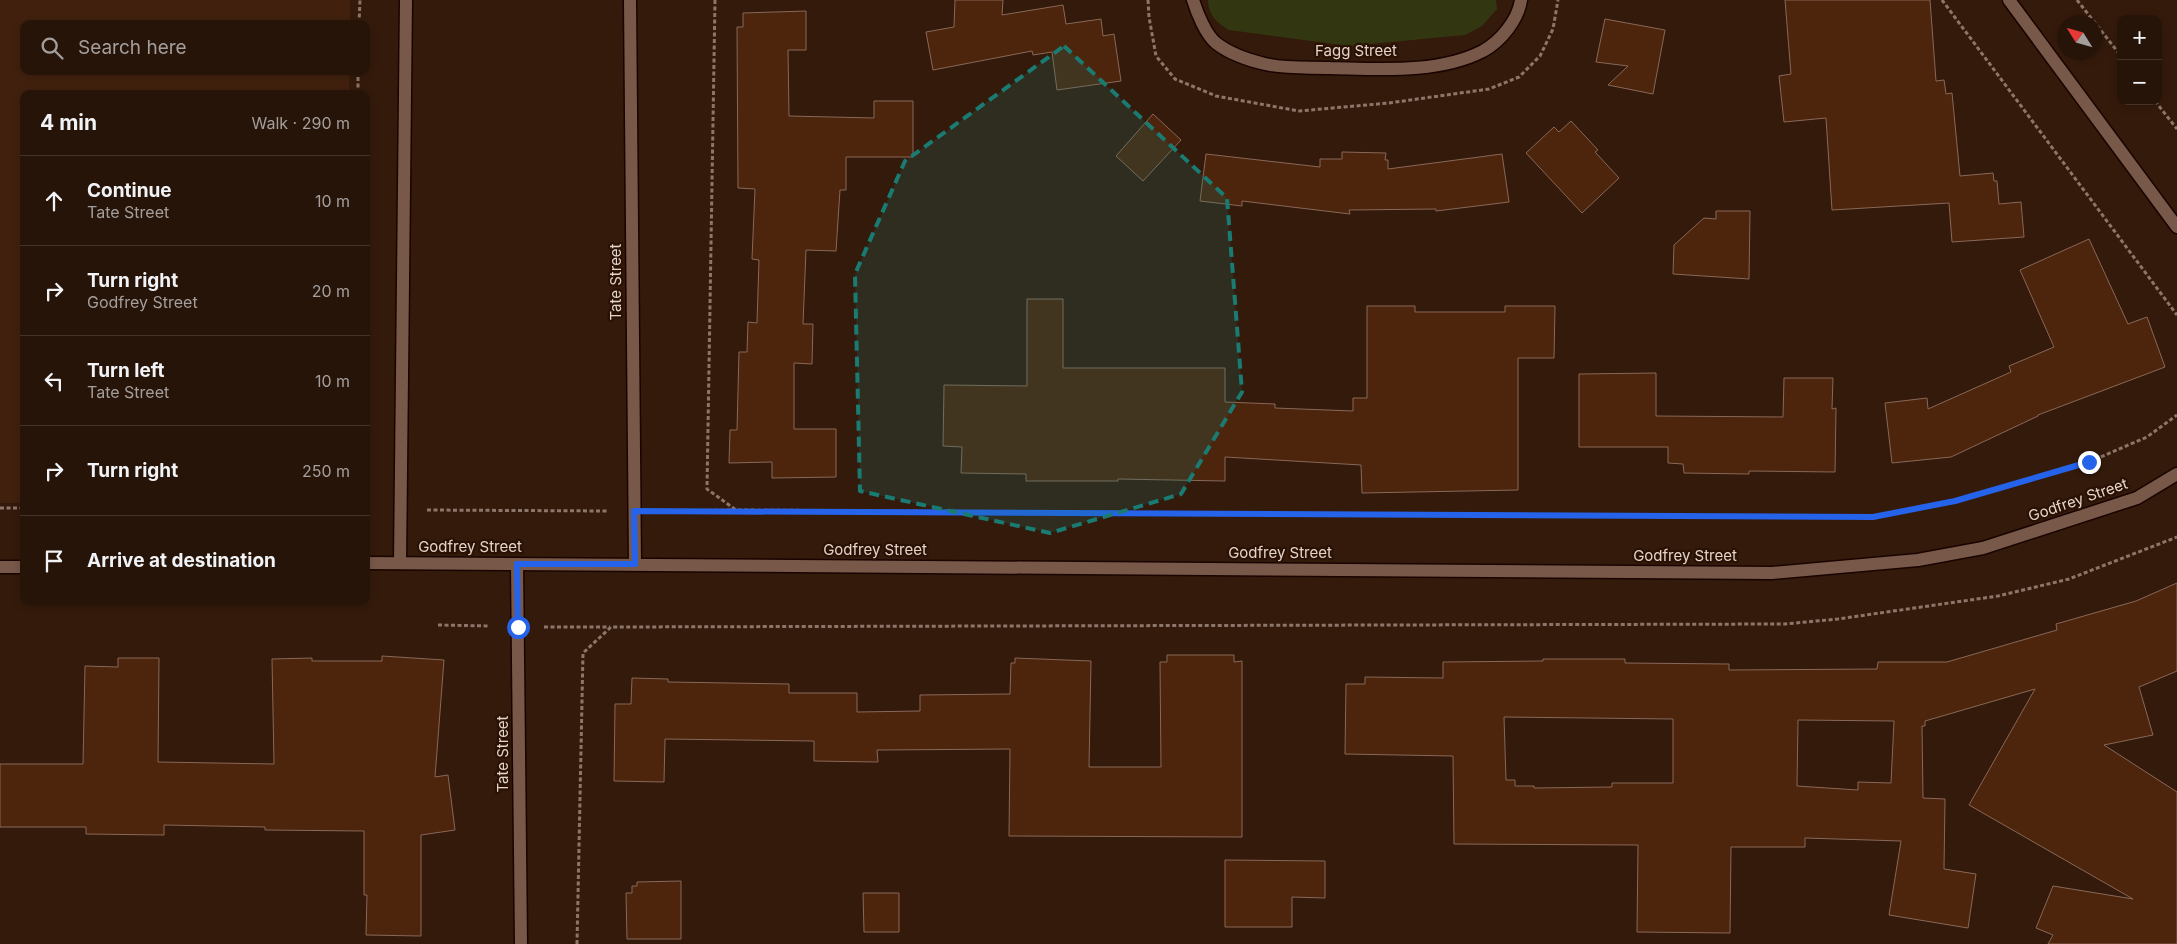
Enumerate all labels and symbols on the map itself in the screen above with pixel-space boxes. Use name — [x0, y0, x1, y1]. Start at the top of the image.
north arrow — [2057, 15, 2102, 60]
street label: Fagg Street — [1315, 41, 1397, 60]
street label: Tate Street — [606, 243, 625, 321]
route end — [2078, 451, 2101, 474]
street label: Godfrey Street — [2026, 474, 2130, 525]
street label: Godfrey Street — [418, 537, 522, 556]
street label: Godfrey Street — [823, 540, 927, 559]
street label: Godfrey Street — [1228, 543, 1332, 562]
street label: Godfrey Street — [1633, 546, 1737, 565]
route start — [507, 616, 530, 639]
street label: Tate Street — [493, 715, 512, 793]

